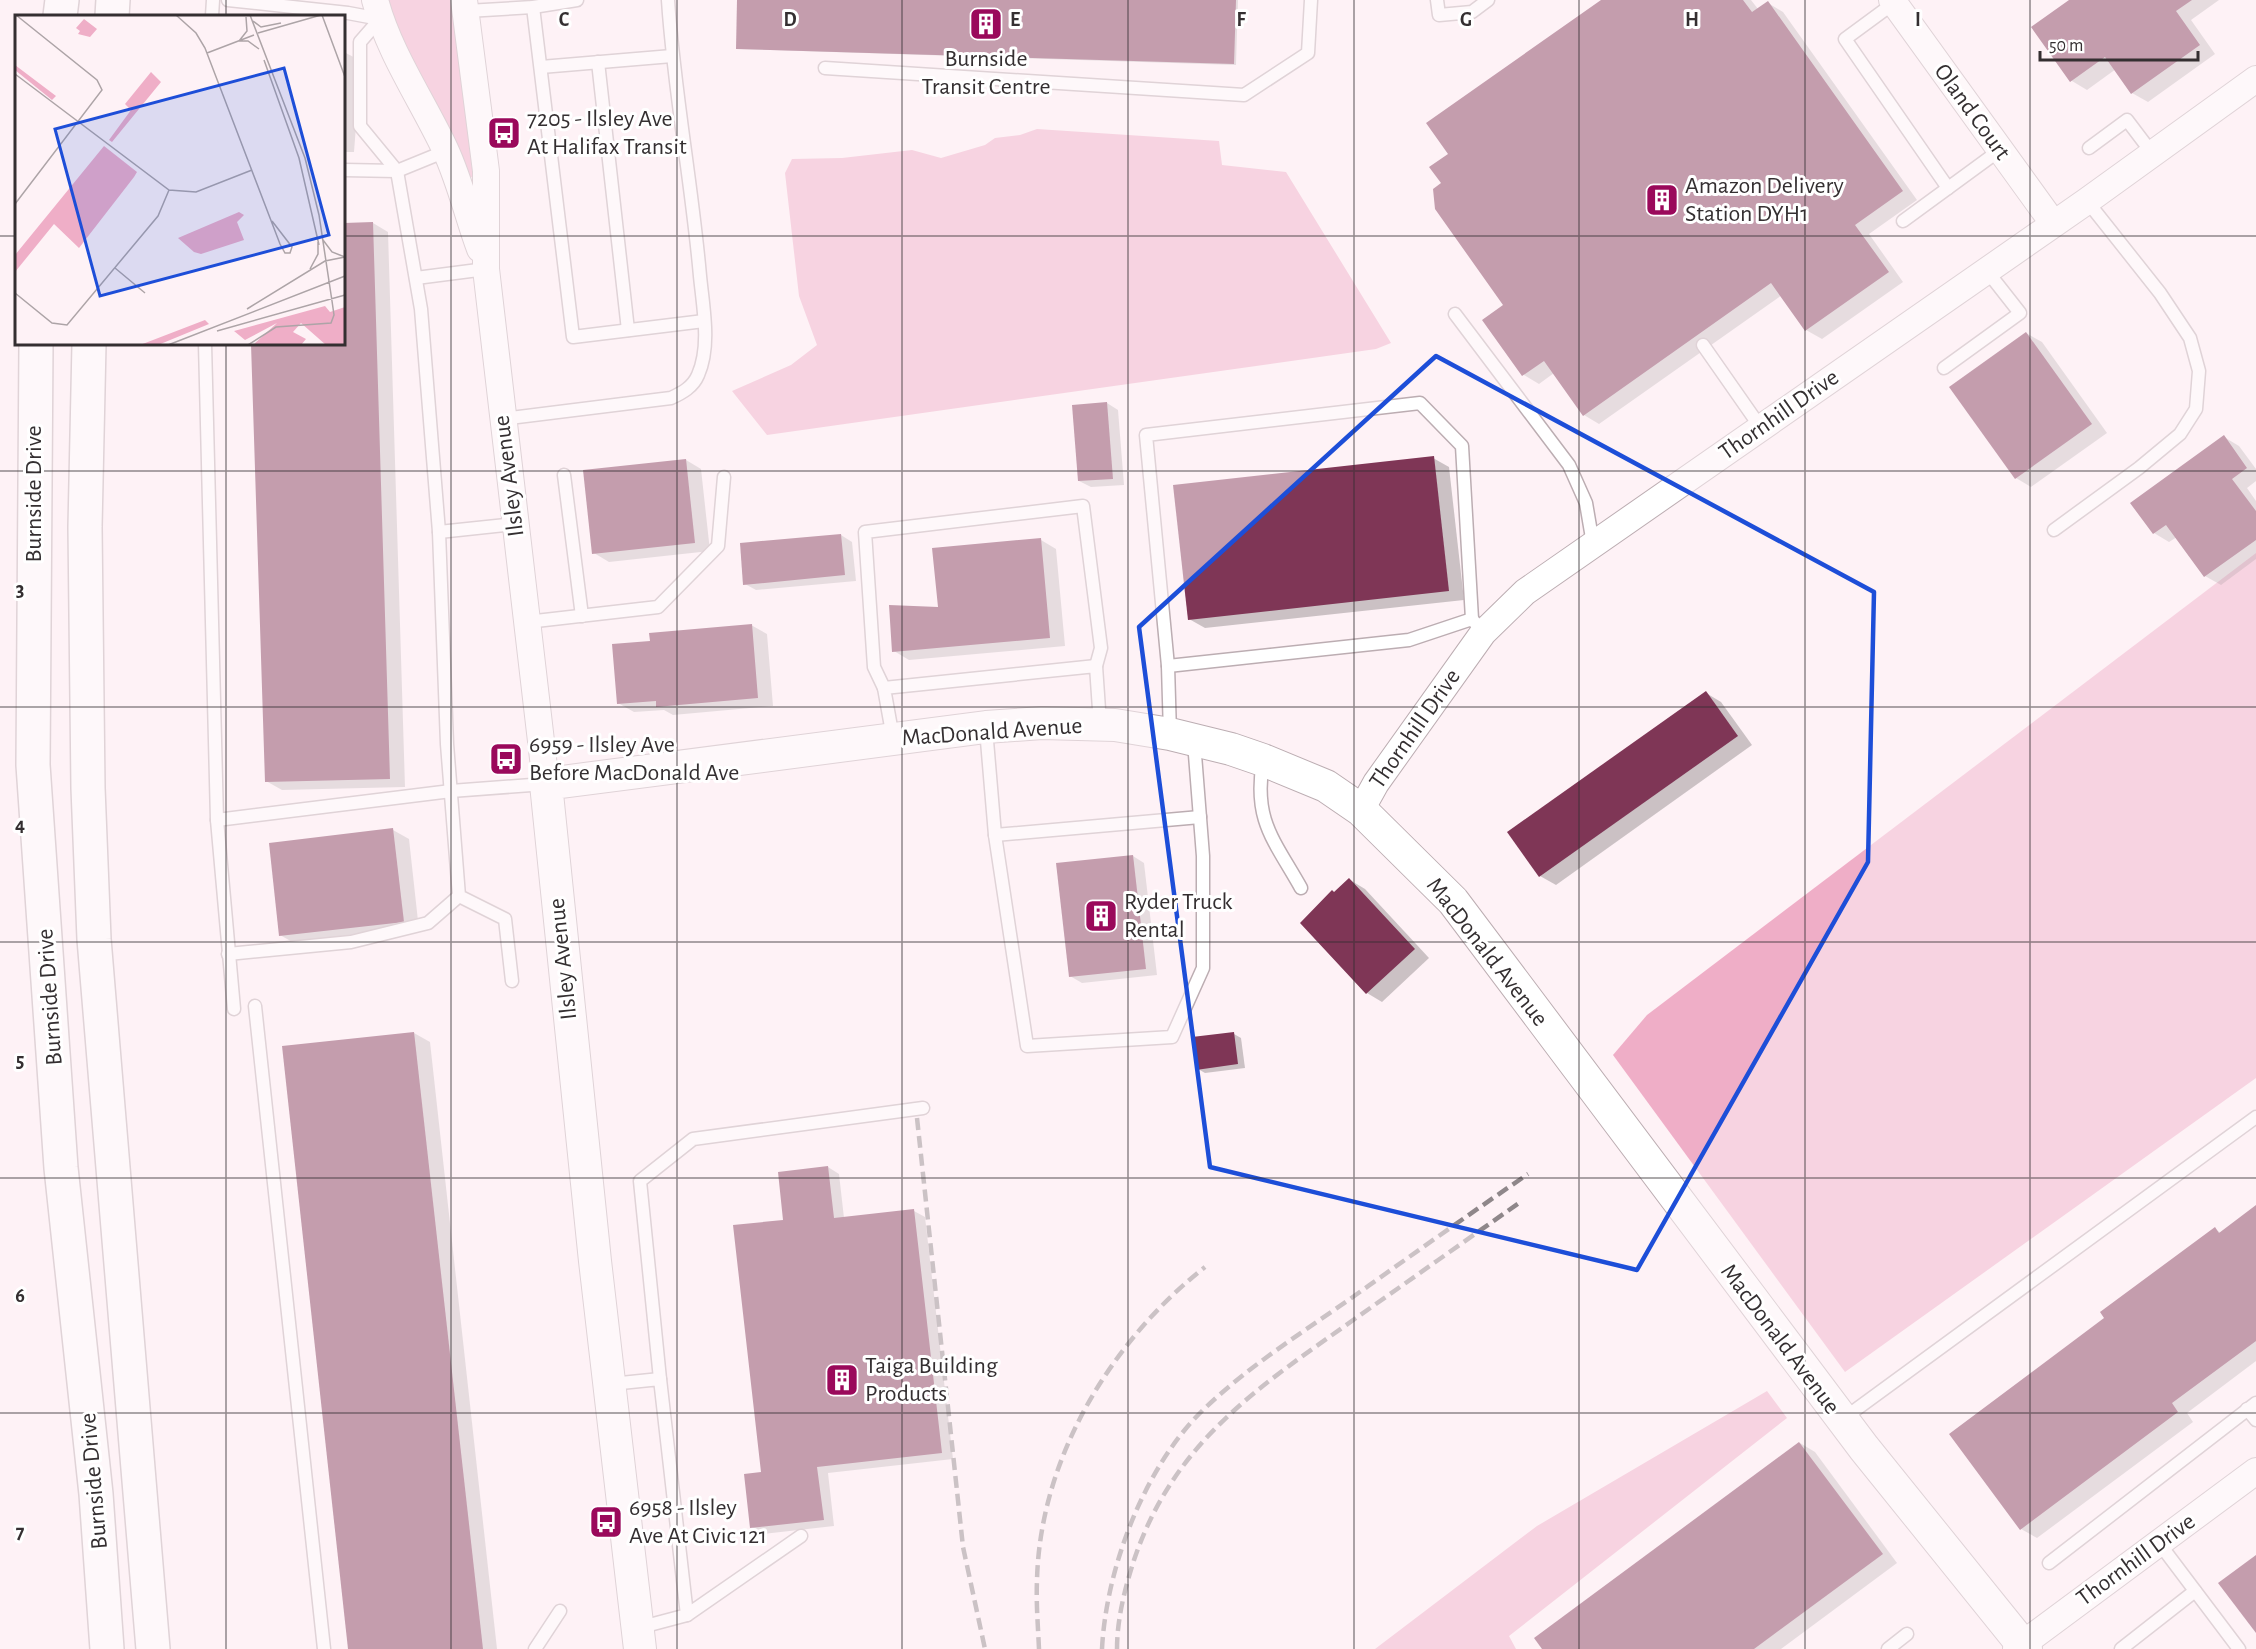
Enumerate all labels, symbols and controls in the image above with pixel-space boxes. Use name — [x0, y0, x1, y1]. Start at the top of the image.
building icon: Burnside Transit Centre — [968, 6, 1004, 42]
text: C — [559, 10, 570, 30]
text: D — [783, 10, 797, 30]
text: E — [1010, 10, 1020, 30]
text: F — [1236, 10, 1246, 30]
text: G — [1460, 10, 1472, 30]
text: H — [1685, 10, 1699, 30]
text: I — [1915, 10, 1921, 30]
inset map — [15, 15, 345, 345]
scale bar — [2040, 24, 2198, 62]
text: 50 m — [2049, 37, 2083, 55]
place label: Burnside Transit Centre — [921, 47, 1051, 99]
street label: Oland Court — [1929, 60, 2015, 165]
place label: 7205 - Ilsley Ave At Halifax Transit — [527, 107, 687, 159]
bus stop icon: 7205 - Ilsley Ave At Halifax Transit — [486, 115, 522, 151]
place label: Amazon Delivery Station DYH1 — [1685, 174, 1844, 226]
building icon: Amazon Delivery Station DYH1 — [1644, 182, 1680, 218]
street label: Thornhill Drive — [1715, 365, 1843, 465]
street label: Ilsley Avenue — [490, 414, 528, 538]
street label: Burnside Drive — [22, 425, 46, 563]
text: 3 — [16, 580, 24, 600]
street label: Thornhill Drive — [1365, 665, 1465, 793]
street label: MacDonald Avenue — [901, 714, 1083, 750]
place label: 6959 - Ilsley Ave Before MacDonald Ave — [529, 733, 739, 785]
bus stop icon: 6959 - Ilsley Ave Before MacDonald Ave — [488, 741, 524, 777]
text: 4 — [15, 815, 25, 835]
street label: MacDonald Avenue — [1422, 873, 1552, 1031]
place label: Ryder Truck Rental — [1124, 890, 1232, 942]
street label: Ilsley Avenue — [545, 897, 581, 1021]
building icon: Ryder Truck Rental — [1083, 898, 1119, 934]
street label: Burnside Drive — [33, 928, 67, 1066]
text: 5 — [16, 1051, 24, 1071]
street label: MacDonald Avenue — [1716, 1259, 1844, 1419]
text: 6 — [15, 1286, 25, 1306]
place label: Taiga Building Products — [865, 1354, 998, 1406]
building icon: Taiga Building Products — [824, 1362, 860, 1398]
street label: Burnside Drive — [76, 1412, 112, 1550]
place label: 6958 - Ilsley Ave At Civic 121 — [629, 1496, 767, 1548]
bus stop icon: 6958 - Ilsley Ave At Civic 121 — [588, 1504, 624, 1540]
street label: Thornhill Drive — [2072, 1509, 2200, 1611]
text: 7 — [16, 1522, 25, 1542]

